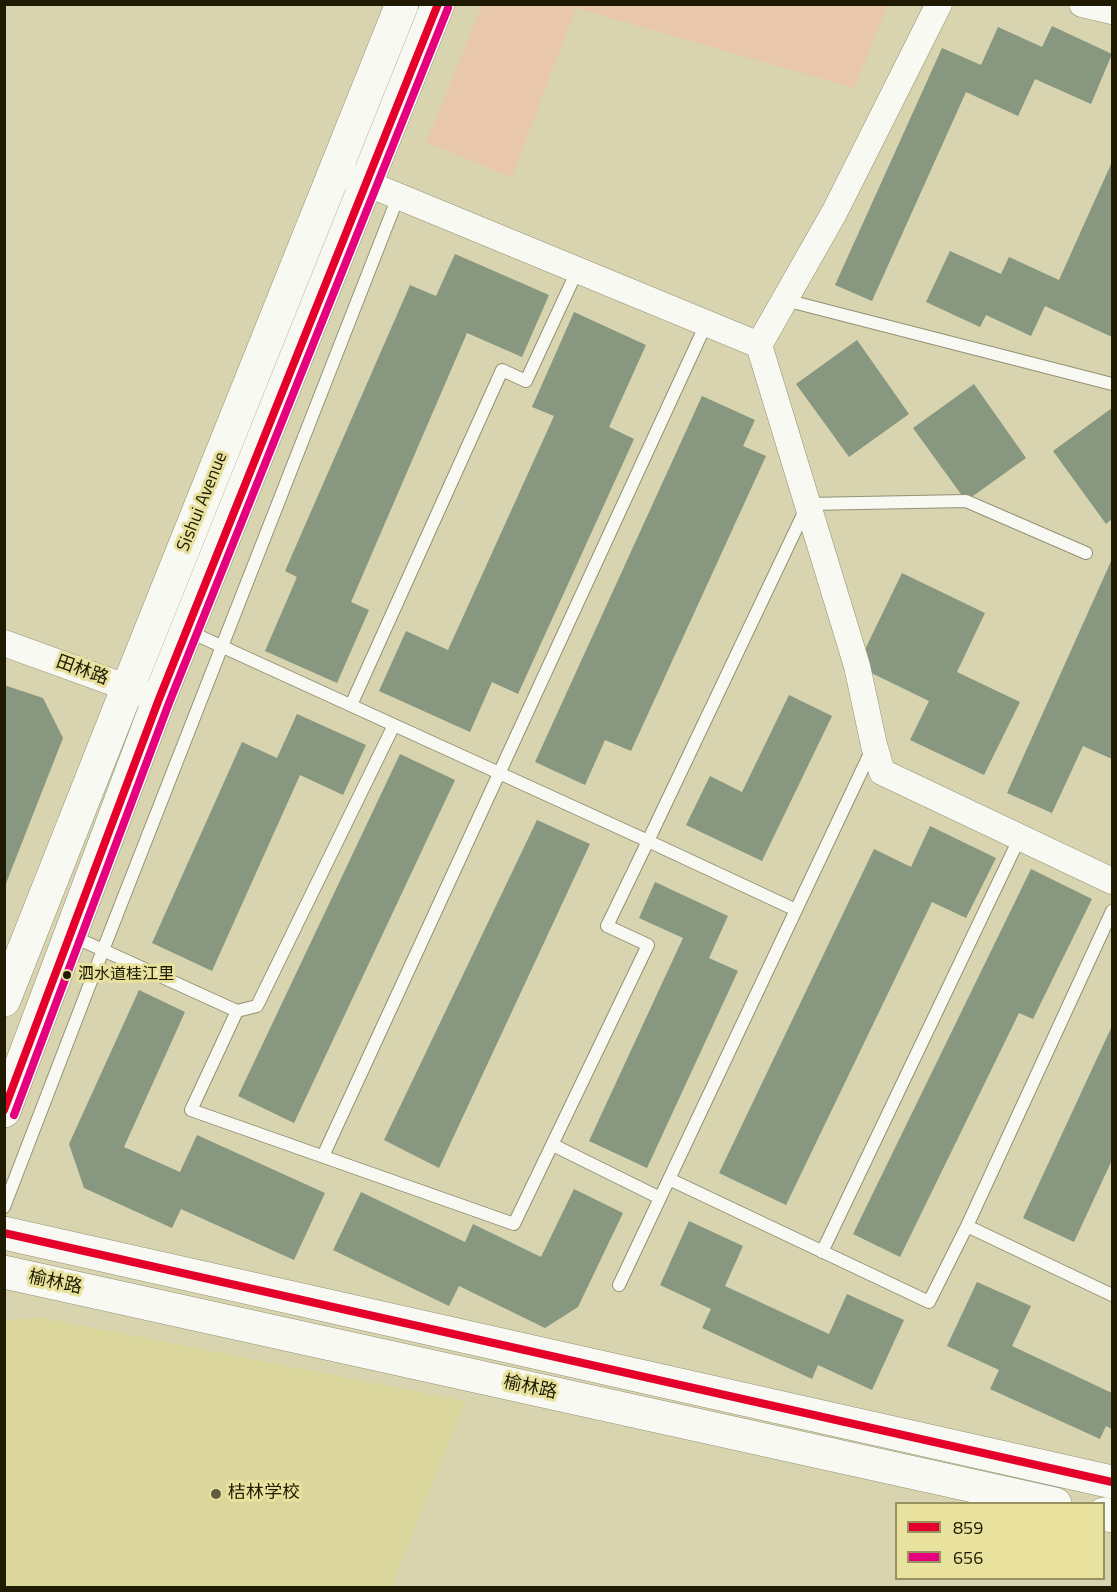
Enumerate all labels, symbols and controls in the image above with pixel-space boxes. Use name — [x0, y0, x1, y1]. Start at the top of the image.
street label: Sishui Avenue — [173, 449, 233, 555]
street label: 田林路 — [53, 652, 111, 690]
place label: 泗水道桂江里 — [78, 965, 174, 985]
marker: 泗水道桂江里 — [61, 969, 73, 981]
street label: 榆林路 — [26, 1267, 84, 1299]
street label: 榆林路 — [501, 1372, 559, 1404]
place label: 桔林学校 — [228, 1483, 300, 1505]
marker: 桔林学校 — [209, 1487, 223, 1501]
legend — [895, 1502, 1105, 1580]
text: 859 — [953, 1514, 983, 1541]
text: 656 — [953, 1544, 983, 1571]

